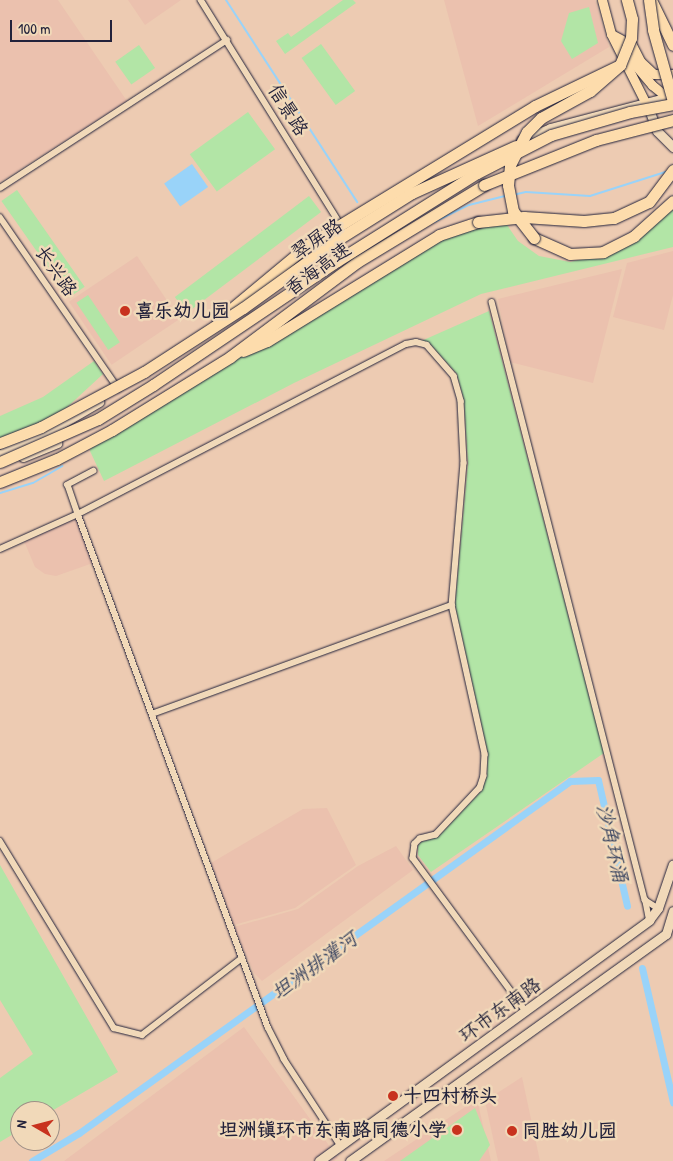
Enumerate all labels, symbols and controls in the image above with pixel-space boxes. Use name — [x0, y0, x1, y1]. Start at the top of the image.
scale bar — [12, 10, 115, 42]
text: 100 m — [18, 18, 51, 39]
street label: 信景路 — [263, 80, 313, 140]
street label: 翠屏路 — [287, 214, 347, 264]
street label: 香海高速 — [281, 237, 355, 301]
street label: 长兴路 — [30, 241, 82, 301]
place label: 喜乐幼儿园 — [135, 300, 230, 322]
marker: 喜乐幼儿园 — [119, 305, 131, 317]
water label: 沙角环涌 — [592, 801, 634, 885]
water label: 坦洲排灌河 — [266, 926, 362, 1004]
street label: 环市东南路 — [455, 973, 545, 1047]
place label: 十四村桥头 — [403, 1085, 498, 1107]
marker: 十四村桥头 — [387, 1090, 399, 1102]
north arrow — [10, 1101, 60, 1151]
text: N — [11, 1119, 31, 1129]
place label: 坦洲镇环市东南路同德小学 — [219, 1119, 447, 1141]
place label: 同胜幼儿园 — [522, 1120, 617, 1142]
marker: 坦洲镇环市东南路同德小学 — [451, 1124, 463, 1136]
marker: 同胜幼儿园 — [506, 1125, 518, 1137]

